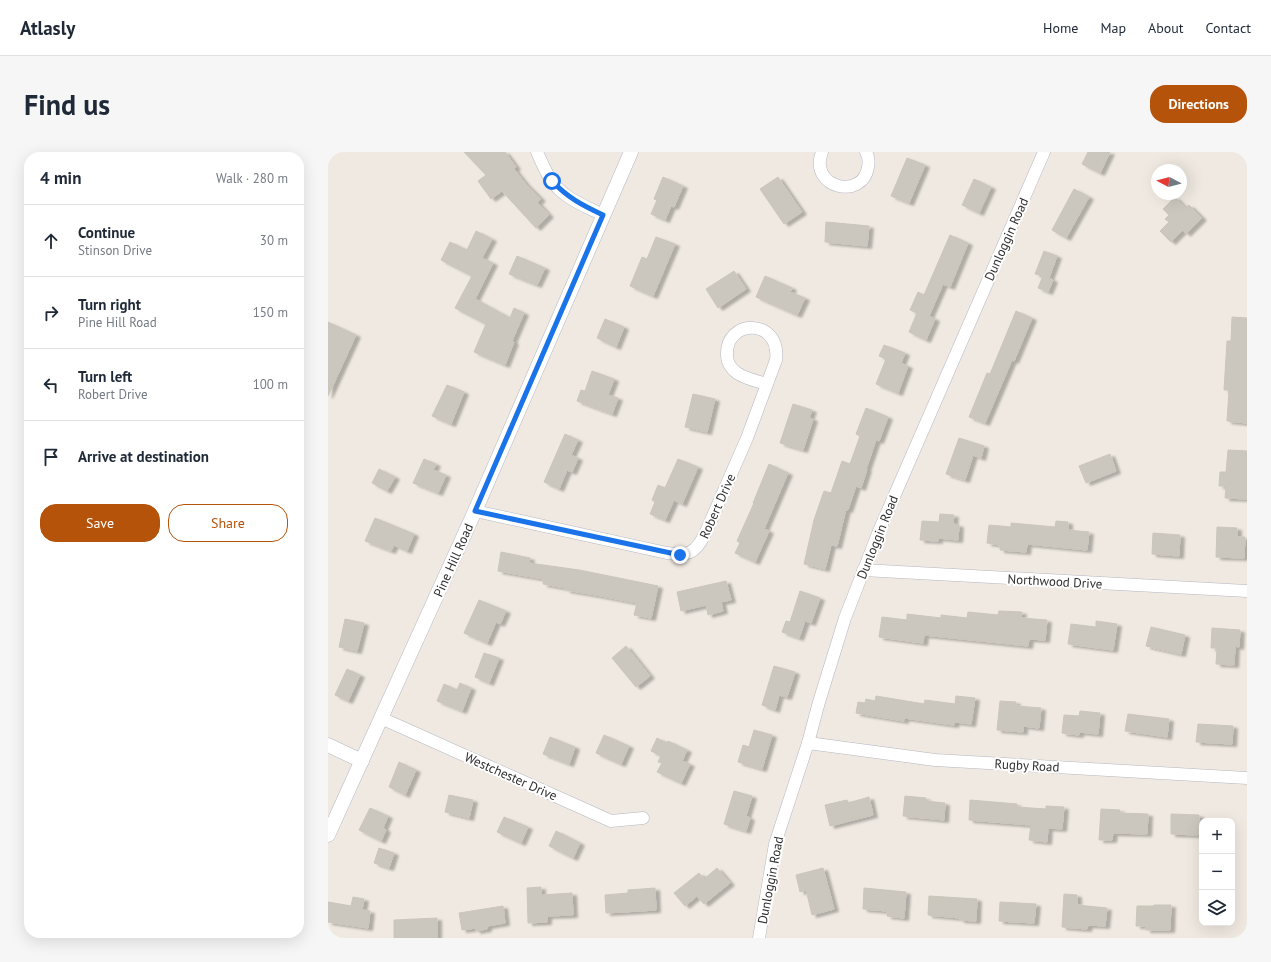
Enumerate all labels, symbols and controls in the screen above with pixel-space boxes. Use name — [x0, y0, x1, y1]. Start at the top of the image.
text: Atlasly — [20, 16, 75, 40]
text: Home — [1043, 19, 1078, 37]
text: Map — [1100, 19, 1126, 37]
text: About — [1148, 19, 1184, 37]
text: Contact — [1206, 19, 1251, 37]
button: Directions — [1150, 85, 1247, 123]
text: Find us — [24, 86, 110, 123]
north arrow — [1151, 164, 1187, 200]
text: 4 min — [40, 167, 81, 189]
text: Walk · 280 m — [216, 170, 288, 187]
route start — [543, 172, 561, 190]
street label: Dunloggin Road — [981, 195, 1032, 283]
text: Continue — [78, 223, 135, 242]
icon: ahead — [40, 230, 62, 252]
text: 30 m — [260, 232, 288, 249]
text: Stinson Drive — [78, 242, 152, 259]
text: Turn right — [78, 295, 141, 314]
icon: right — [40, 302, 62, 324]
text: 150 m — [253, 304, 288, 321]
text: Pine Hill Road — [78, 314, 157, 331]
text: Turn left — [78, 367, 132, 386]
icon: left — [40, 374, 62, 396]
text: 100 m — [253, 376, 288, 393]
text: Robert Drive — [78, 386, 148, 403]
icon: arrive — [40, 446, 62, 468]
text: Arrive at destination — [78, 447, 209, 466]
street label: Robert Drive — [696, 471, 739, 541]
street label: Dunloggin Road — [853, 493, 902, 582]
button: Save — [40, 504, 160, 542]
button: Share — [168, 504, 288, 542]
street label: Pine Hill Road — [430, 521, 477, 600]
route end — [671, 546, 689, 564]
street label: Northwood Drive — [1007, 571, 1103, 592]
street label: Westchester Drive — [462, 748, 560, 804]
street label: Rugby Road — [994, 755, 1060, 776]
map controls — [1199, 818, 1235, 926]
button: + — [1199, 818, 1235, 854]
street label: Dunloggin Road — [754, 835, 787, 925]
button: − — [1199, 854, 1235, 890]
button: layers — [1199, 890, 1235, 926]

